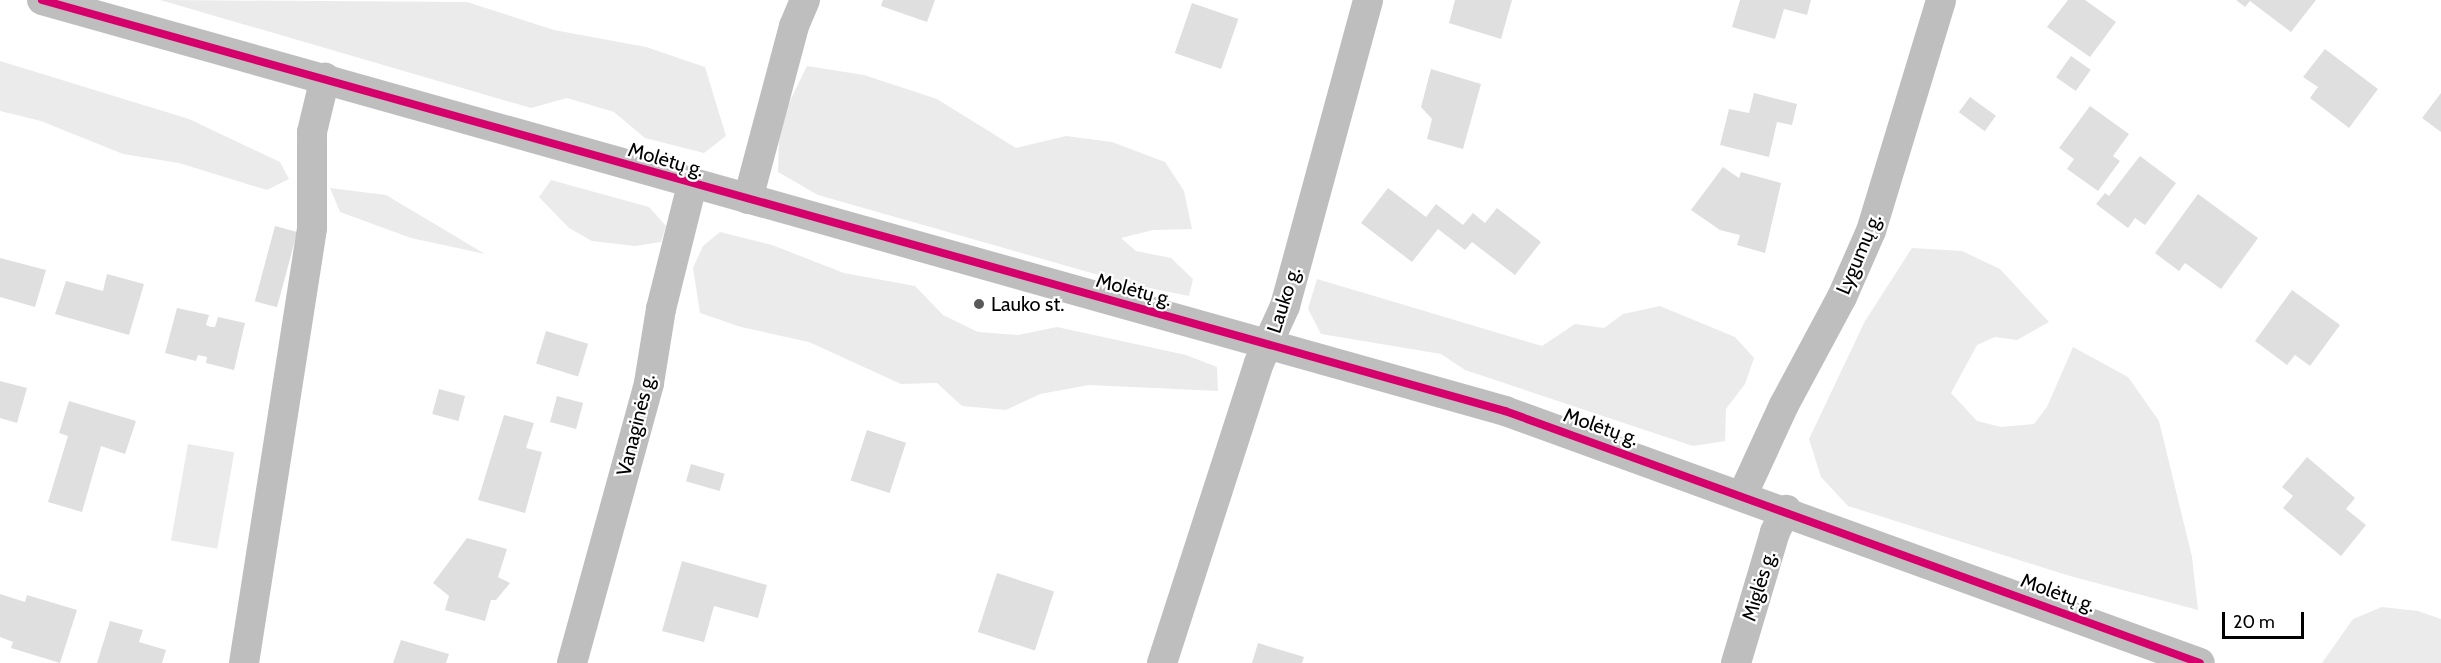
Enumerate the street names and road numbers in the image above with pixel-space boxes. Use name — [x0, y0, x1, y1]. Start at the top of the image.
street label: Molėtų g. — [625, 138, 707, 182]
street label: Lygumų g. — [1831, 210, 1887, 298]
street label: Lauko g. — [1262, 264, 1306, 336]
street label: Molėtų g. — [1093, 268, 1175, 312]
street label: Vanaginės g. — [612, 371, 660, 479]
street label: Molėtų g. — [1560, 403, 1642, 451]
street label: Miglės g. — [1737, 548, 1781, 624]
street label: Molėtų g. — [2017, 568, 2099, 618]

